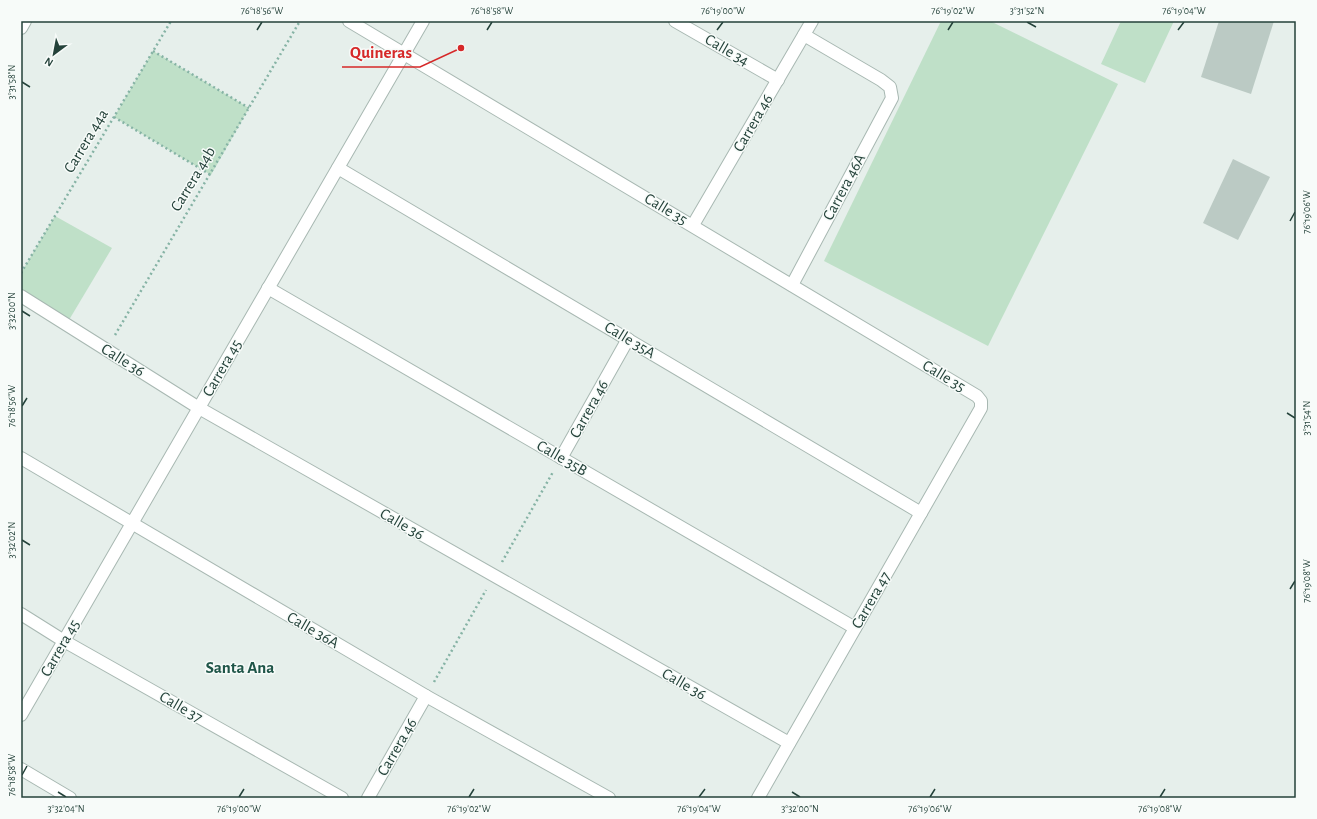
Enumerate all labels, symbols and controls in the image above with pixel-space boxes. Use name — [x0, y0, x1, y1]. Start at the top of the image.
text: 76°18'56"W — [241, 6, 283, 16]
text: 76°18'58"W — [471, 6, 513, 16]
text: 76°19'00"W — [701, 6, 745, 16]
text: 76°19'02"W — [931, 6, 975, 16]
text: 3°31'52"N — [1010, 6, 1044, 16]
text: 76°19'04"W — [1162, 6, 1206, 16]
street label: Calle 34 — [702, 31, 752, 69]
north arrow — [34, 34, 74, 74]
callout: Quineras — [342, 38, 420, 67]
text: Quineras — [350, 44, 412, 62]
text: N — [43, 55, 55, 69]
text: 3°31'58"N — [7, 65, 17, 99]
street label: Carrera 46 — [730, 91, 776, 155]
street label: Carrera 44a — [61, 106, 111, 176]
street label: Carrera 44b — [168, 144, 218, 214]
street label: Carrera 46A — [820, 151, 868, 223]
street label: Calle 35 — [642, 190, 690, 228]
text: 76°19'06"W — [1302, 190, 1312, 234]
text: 3°32'00"N — [7, 292, 17, 330]
street label: Calle 35A — [602, 319, 658, 361]
street label: Carrera 45 — [199, 337, 245, 399]
street label: Calle 36 — [99, 341, 147, 379]
street label: Calle 35 — [920, 357, 968, 395]
street label: Carrera 46 — [567, 377, 611, 441]
text: 76°18'56"W — [7, 385, 17, 427]
text: 3°31'54"N — [1302, 401, 1312, 435]
street label: Calle 35B — [534, 437, 590, 479]
street label: Calle 36 — [377, 505, 427, 543]
text: 3°32'02"N — [7, 522, 17, 558]
text: 76°19'08"W — [1302, 559, 1312, 603]
street label: Carrera 47 — [848, 569, 894, 631]
street label: Calle 36A — [284, 609, 342, 651]
street label: Carrera 45 — [37, 617, 83, 679]
district label: Santa Ana — [205, 659, 275, 676]
street label: Calle 36 — [659, 665, 709, 703]
street label: Calle 37 — [157, 688, 206, 726]
street label: Carrera 46 — [374, 715, 420, 779]
text: 76°18'58"W — [7, 754, 17, 796]
text: 3°32'04"N — [47, 804, 85, 814]
text: 76°19'00"W — [217, 804, 261, 814]
text: 76°19'02"W — [447, 804, 491, 814]
text: 76°19'04"W — [677, 804, 721, 814]
text: 3°32'00"N — [781, 804, 819, 814]
text: 76°19'06"W — [908, 804, 952, 814]
text: 76°19'08"W — [1138, 804, 1182, 814]

